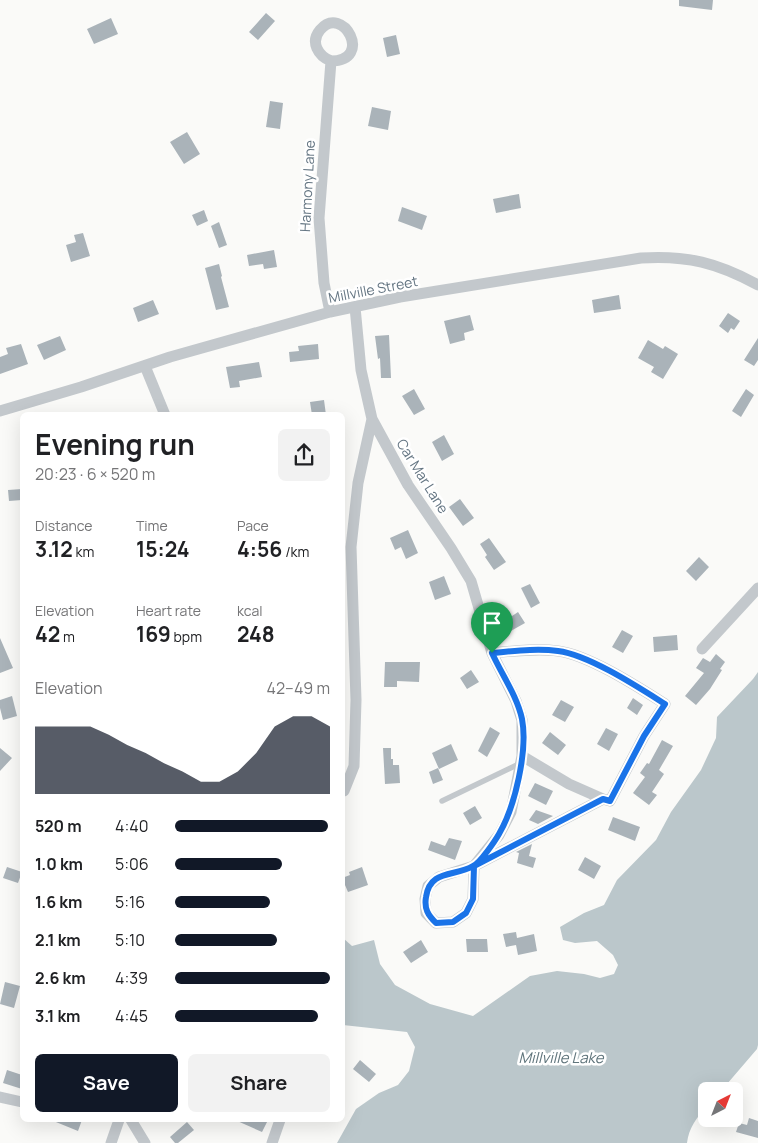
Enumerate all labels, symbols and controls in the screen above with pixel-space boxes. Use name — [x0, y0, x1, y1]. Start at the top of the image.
street label: Harmony Lane — [295, 140, 319, 232]
street label: Millville Street — [327, 271, 420, 307]
text: Evening run — [35, 425, 195, 463]
button: share — [278, 429, 330, 481]
street label: Car Mar Lane — [393, 435, 453, 517]
text: 20:23 · 6 × 520 m — [35, 463, 155, 485]
text: Distance — [35, 516, 92, 535]
text: Time — [136, 516, 168, 535]
text: Pace — [237, 516, 269, 535]
text: 3.12 — [35, 535, 73, 563]
text: 15:24 — [136, 535, 190, 563]
text: 4:56 — [237, 535, 282, 563]
text: km — [73, 542, 94, 561]
text: /km — [282, 542, 309, 561]
text: Elevation — [35, 601, 94, 620]
text: Heart rate — [136, 601, 201, 620]
text: kcal — [237, 601, 263, 620]
pin — [471, 602, 513, 653]
icon: arrive — [478, 609, 506, 637]
text: 42 — [35, 620, 60, 648]
text: 169 — [136, 620, 171, 648]
text: 248 — [237, 620, 275, 648]
text: m — [60, 627, 75, 646]
text: bpm — [171, 627, 202, 646]
text: Elevation — [35, 677, 103, 699]
text: 42–49 m — [267, 677, 330, 699]
text: 520 m — [35, 815, 82, 837]
text: 4:40 — [115, 815, 148, 837]
text: 1.0 km — [35, 853, 83, 875]
text: 5:06 — [115, 853, 149, 875]
text: 1.6 km — [35, 891, 82, 913]
text: 5:16 — [115, 891, 145, 913]
text: 2.1 km — [35, 929, 81, 951]
text: 5:10 — [115, 929, 145, 951]
text: 2.6 km — [35, 967, 86, 989]
text: 4:39 — [115, 967, 148, 989]
text: 3.1 km — [35, 1005, 80, 1027]
text: 4:45 — [115, 1005, 148, 1027]
water label: Millville Lake — [518, 1047, 605, 1068]
button: Save — [35, 1054, 178, 1112]
button: Share — [188, 1054, 330, 1112]
north arrow — [698, 1082, 742, 1128]
map controls — [698, 1082, 743, 1127]

